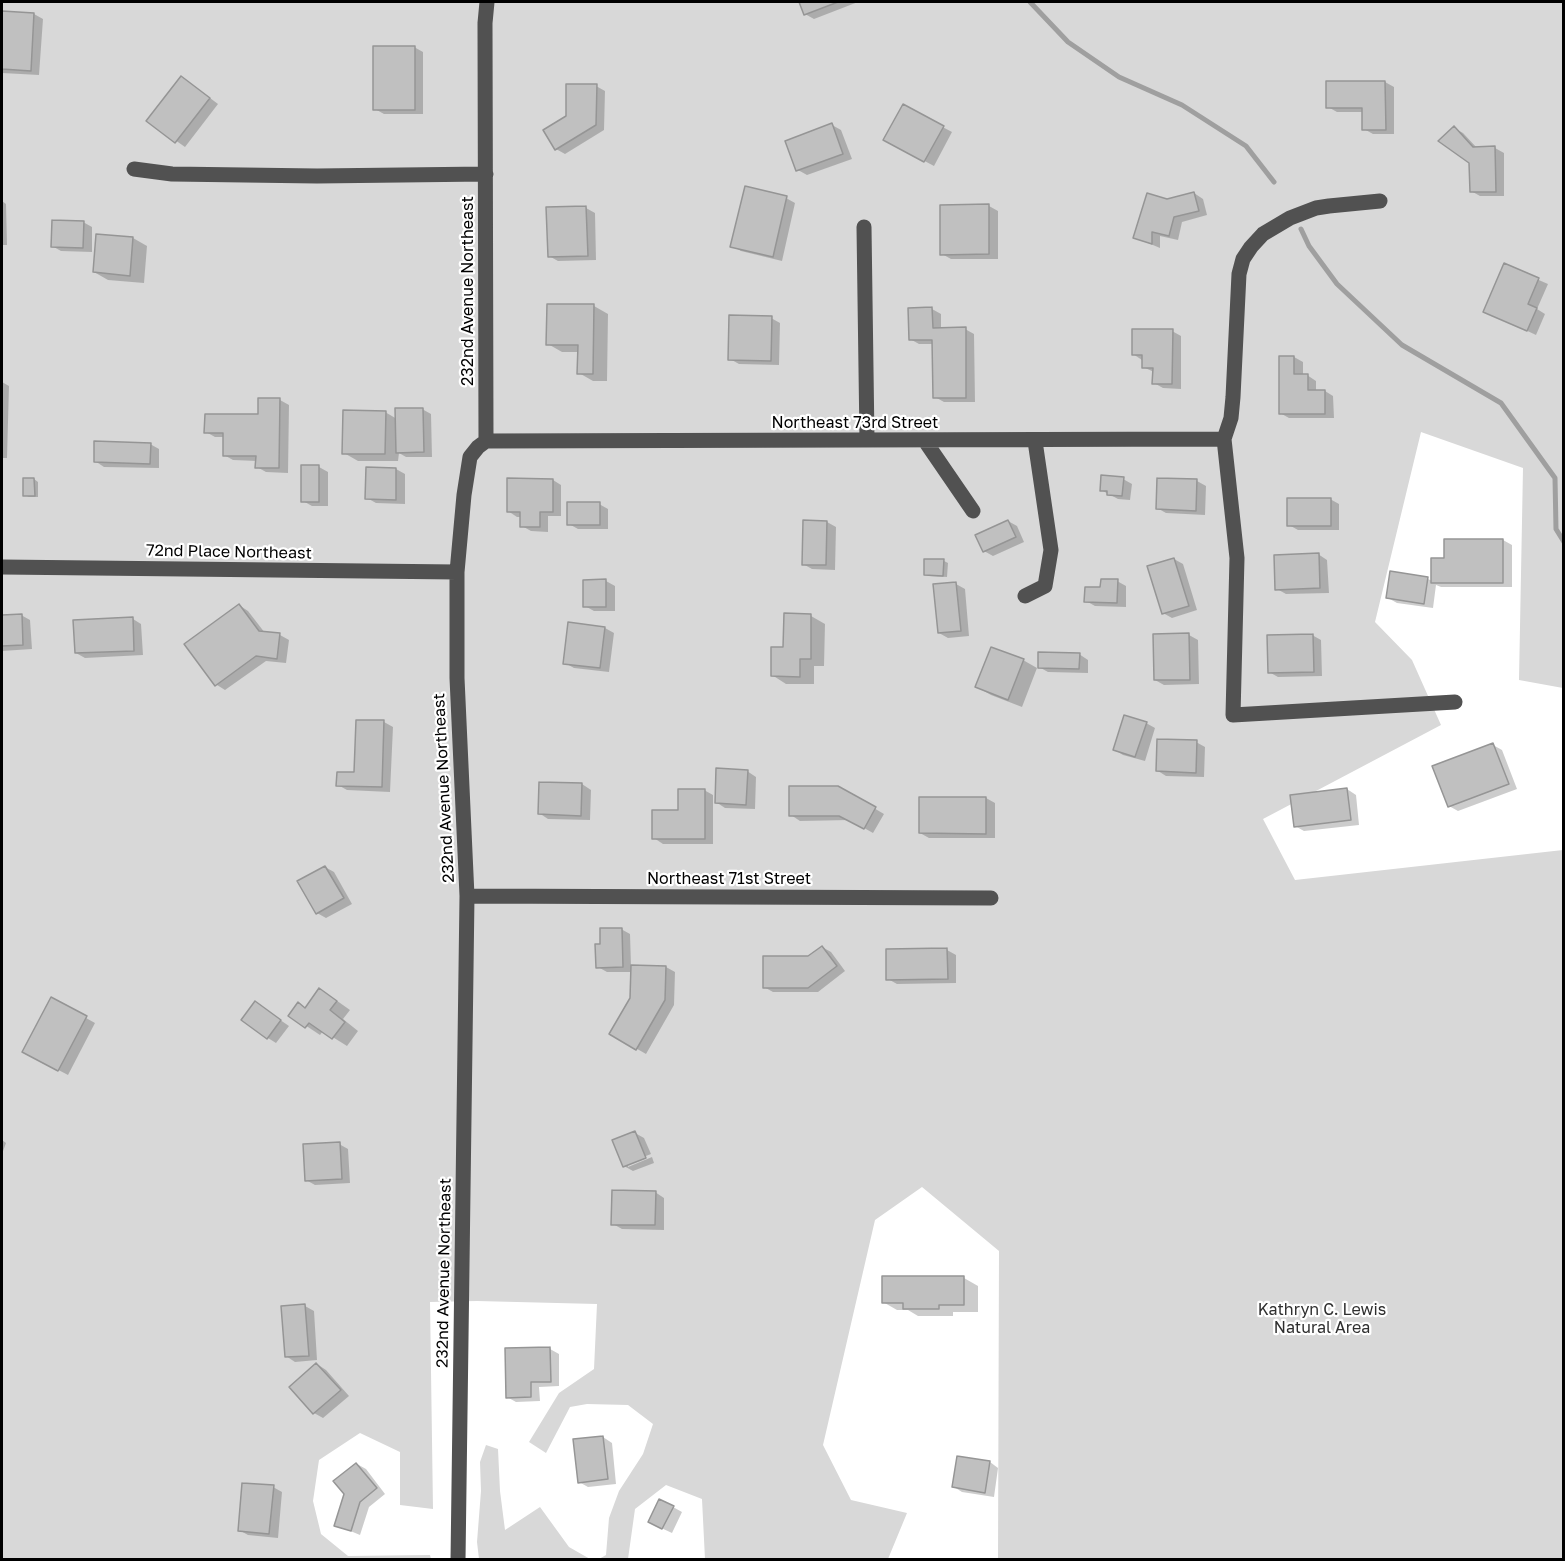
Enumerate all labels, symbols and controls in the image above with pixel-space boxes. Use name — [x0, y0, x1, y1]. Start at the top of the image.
street label: 232nd Avenue Northeast — [458, 196, 478, 386]
street label: Northeast 73rd Street — [772, 413, 938, 433]
street label: 72nd Place Northeast — [146, 541, 312, 563]
street label: 232nd Avenue Northeast — [429, 693, 459, 883]
street label: Northeast 71st Street — [647, 869, 811, 889]
street label: 232nd Avenue Northeast — [433, 1178, 455, 1368]
park label: Kathryn C. Lewis Natural Area — [1258, 1300, 1386, 1338]

